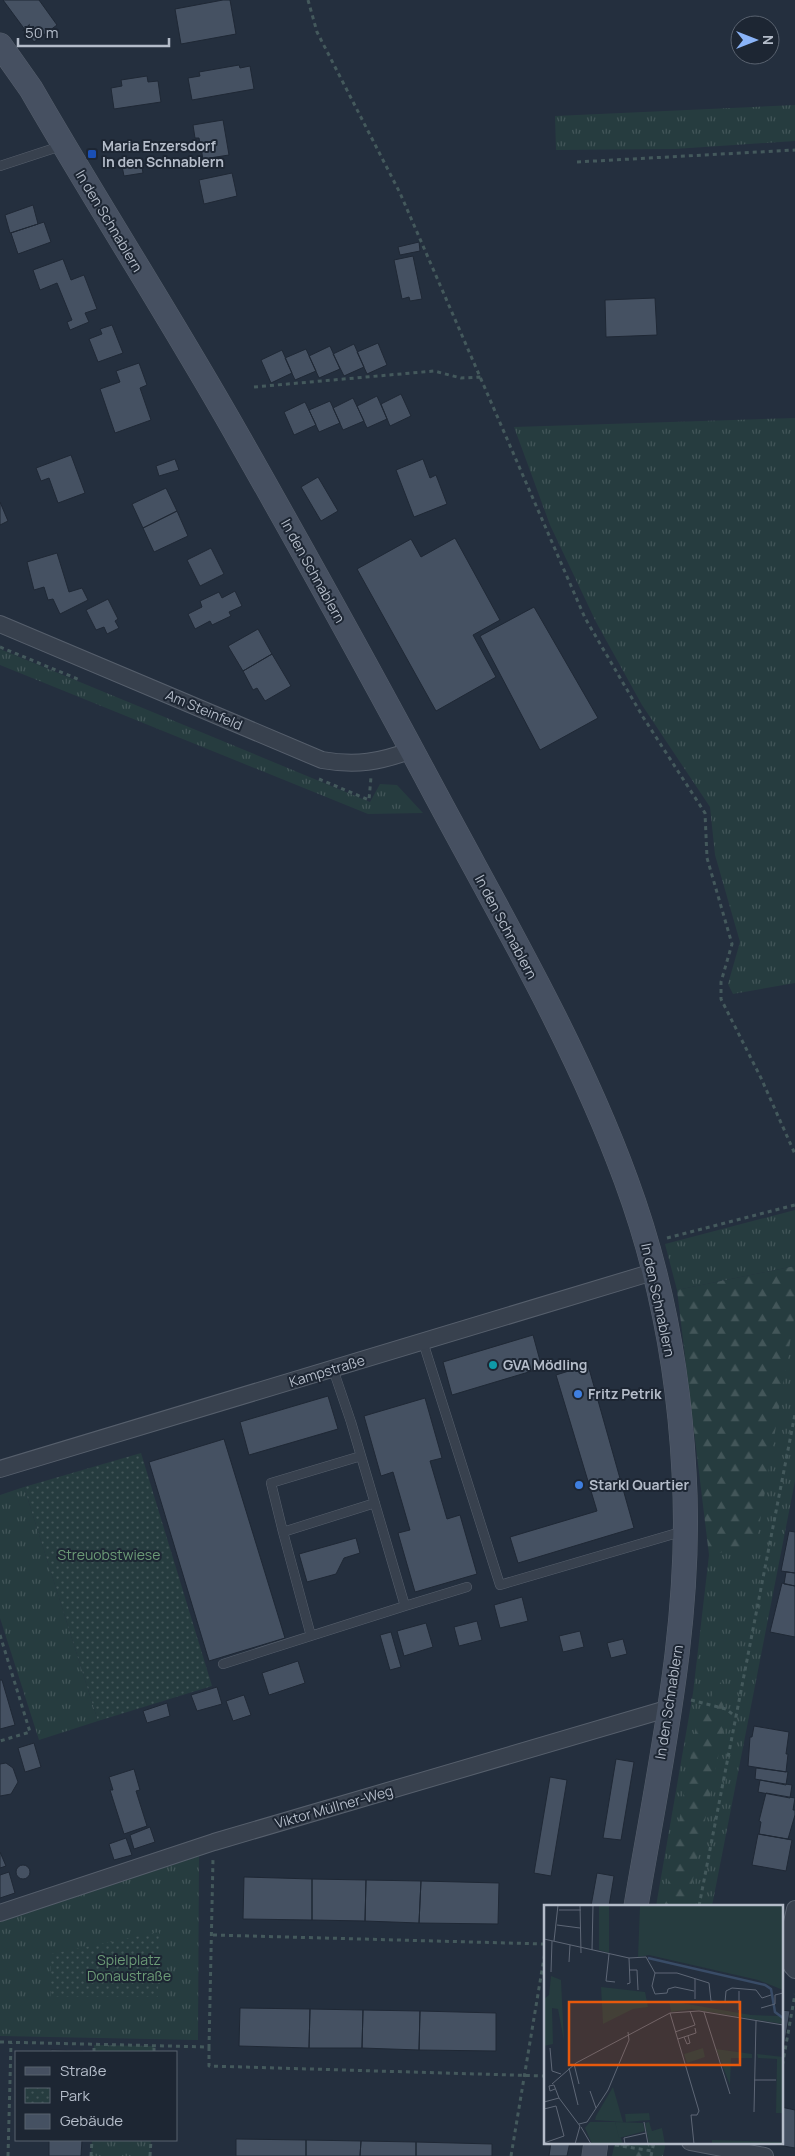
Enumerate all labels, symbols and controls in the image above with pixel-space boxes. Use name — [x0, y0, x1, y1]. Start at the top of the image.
scale bar — [18, 15, 169, 47]
north arrow — [730, 15, 780, 65]
text: 50 m — [25, 22, 59, 43]
text: N — [759, 35, 778, 45]
place label: Maria Enzersdorf In den Schnablern — [102, 136, 224, 171]
marker: Maria Enzersdorf In den Schnablern — [86, 148, 98, 160]
street label: In den Schnablern — [71, 166, 147, 275]
street label: In den Schnablern — [277, 516, 350, 626]
street label: Am Steinfeld — [163, 685, 246, 734]
street label: In den Schnablern — [471, 871, 542, 982]
street label: In den Schnablern — [637, 1241, 680, 1358]
street label: Kampstraße — [287, 1350, 367, 1391]
place label: GVA Mödling — [503, 1355, 588, 1374]
marker: GVA Mödling — [487, 1359, 499, 1371]
place label: Fritz Petrik — [588, 1384, 662, 1403]
marker: Fritz Petrik — [572, 1388, 584, 1400]
place label: Starkl Quartier — [589, 1475, 689, 1494]
marker: Starkl Quartier — [573, 1479, 585, 1491]
park label: Streuobstwiese — [58, 1545, 160, 1564]
street label: In den Schnablern — [650, 1643, 687, 1761]
street label: Viktor Müllner-Weg — [273, 1781, 395, 1832]
inset map — [544, 1905, 782, 2144]
park label: Spielplatz Donaustraße — [87, 1950, 171, 1985]
legend — [15, 2051, 178, 2141]
text: Straße — [60, 2060, 107, 2081]
text: Park — [60, 2085, 90, 2106]
text: Gebäude — [60, 2110, 123, 2131]

